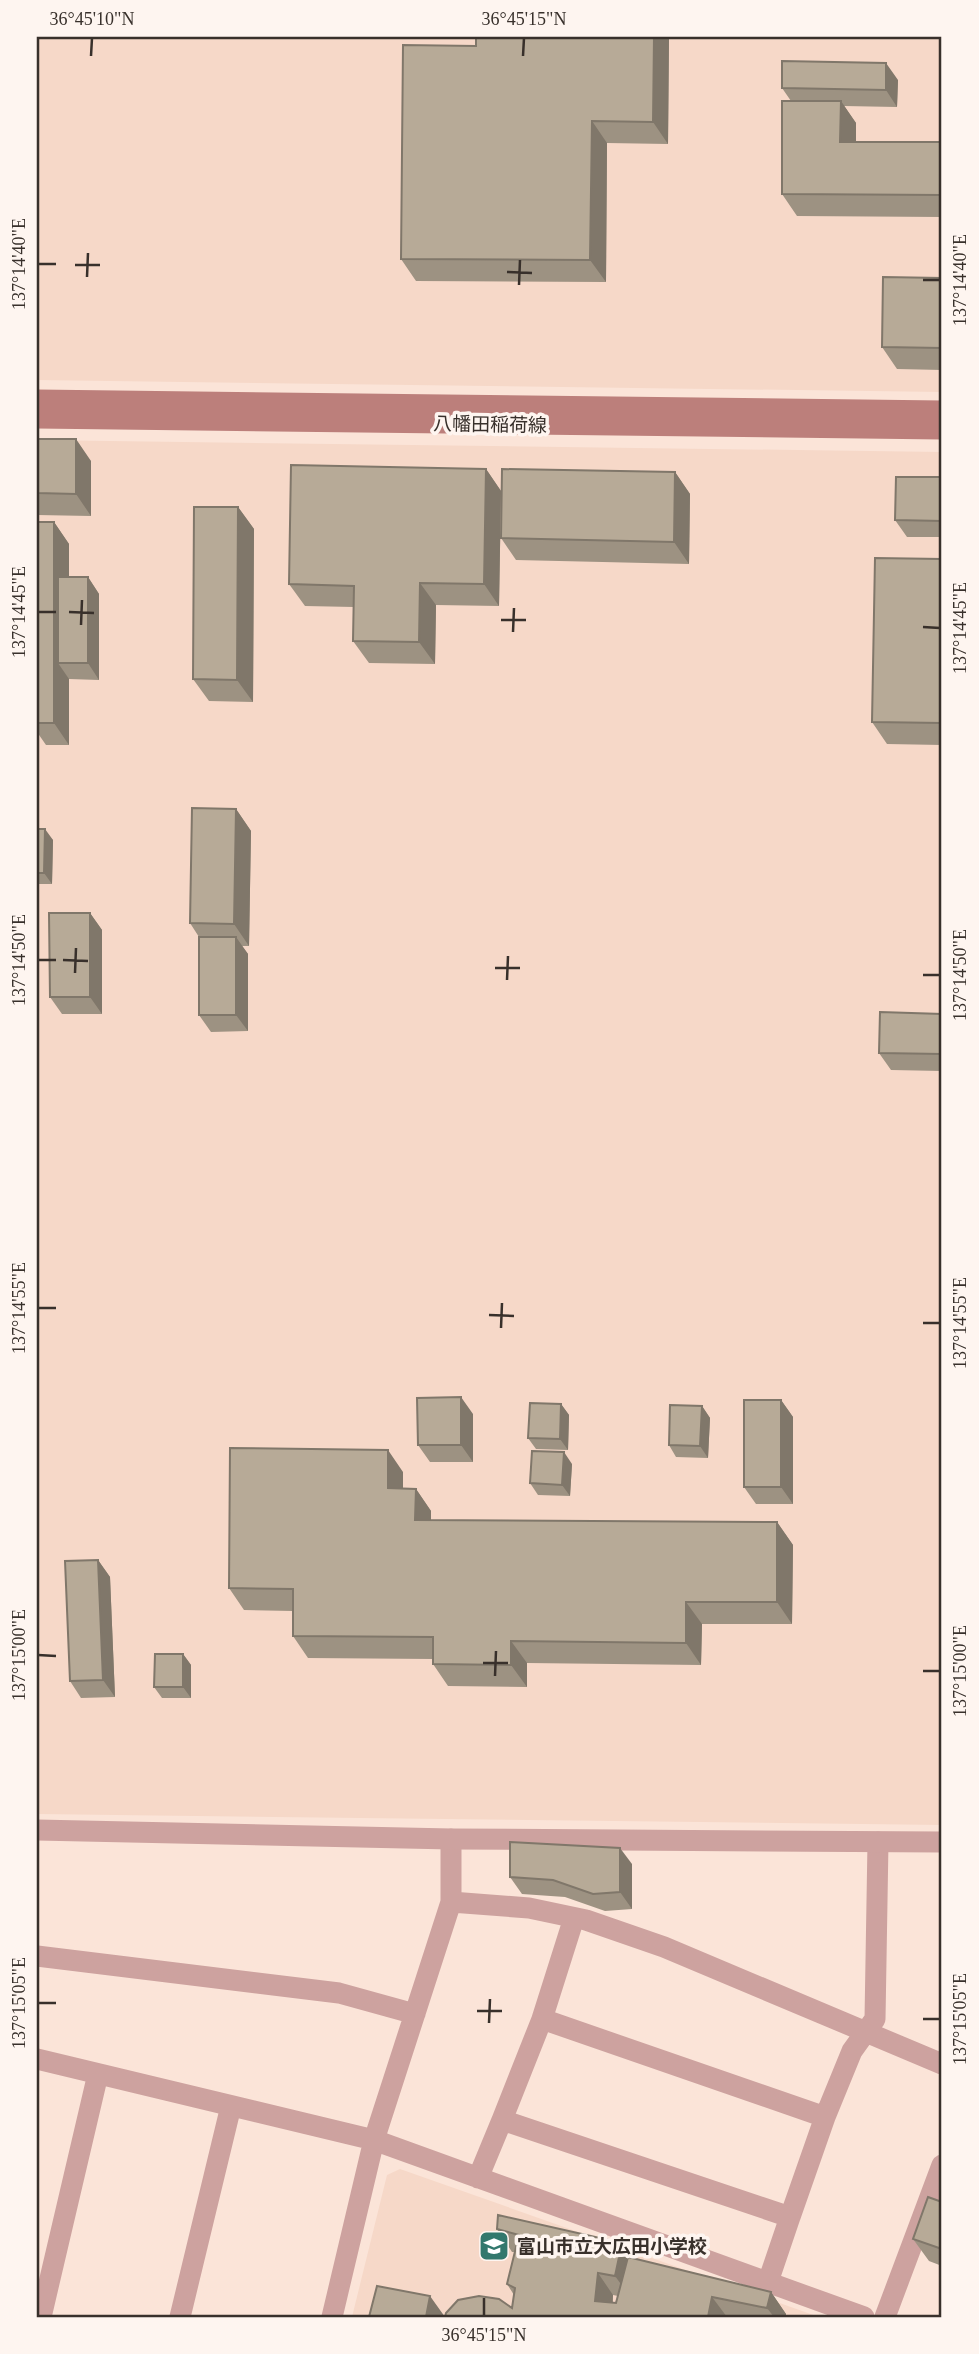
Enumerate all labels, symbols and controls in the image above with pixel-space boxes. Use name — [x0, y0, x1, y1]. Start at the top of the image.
text: 36°45'10"N — [50, 9, 134, 29]
text: 36°45'15"N — [482, 9, 566, 29]
text: 137°14'40"E — [9, 218, 29, 310]
text: 137°14'40"E — [950, 234, 970, 326]
street label: 八幡田稲荷線 — [433, 413, 547, 436]
text: 137°14'45"E — [9, 566, 29, 658]
text: 137°14'45"E — [950, 582, 970, 674]
text: 137°14'50"E — [9, 914, 29, 1006]
text: 137°14'50"E — [950, 929, 970, 1021]
text: 137°14'55"E — [9, 1262, 29, 1354]
text: 137°14'55"E — [950, 1277, 970, 1369]
text: 137°15'00"E — [9, 1609, 29, 1701]
text: 137°15'00"E — [950, 1625, 970, 1717]
text: 137°15'05"E — [9, 1957, 29, 2049]
text: 137°15'05"E — [950, 1973, 970, 2065]
school or university icon: 富山市立大広田小学校 — [477, 2229, 511, 2263]
place label: 富山市立大広田小学校 — [517, 2236, 707, 2257]
text: 36°45'15"N — [442, 2325, 526, 2345]

